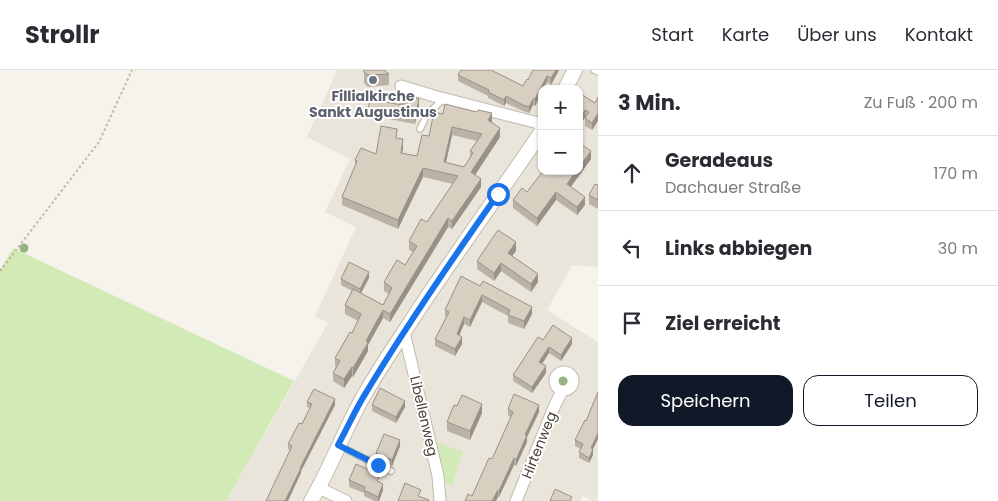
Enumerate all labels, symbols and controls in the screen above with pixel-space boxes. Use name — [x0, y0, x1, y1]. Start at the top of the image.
text: Strollr — [25, 18, 100, 51]
text: Start — [651, 22, 694, 47]
text: Karte — [722, 22, 769, 47]
text: Über uns — [797, 22, 877, 47]
text: Kontakt — [905, 22, 973, 47]
marker: Fillialkirche Sankt Augustinus — [367, 74, 379, 86]
map controls — [538, 85, 583, 175]
button: + — [538, 85, 583, 130]
place label: Fillialkirche Sankt Augustinus — [309, 86, 437, 122]
text: 3 Min. — [618, 88, 681, 117]
text: Zu Fuß · 200 m — [864, 91, 978, 114]
button: − — [538, 130, 583, 175]
text: Geradeaus — [665, 147, 773, 174]
icon: ahead — [618, 159, 646, 187]
text: 170 m — [933, 162, 978, 185]
text: Dachauer Straße — [665, 176, 801, 199]
route start — [487, 183, 510, 206]
icon: left — [618, 234, 646, 262]
text: Links abbiegen — [665, 235, 812, 262]
text: 30 m — [938, 237, 978, 260]
icon: arrive — [618, 309, 646, 337]
text: Ziel erreicht — [665, 310, 781, 337]
street label: Libellenweg — [405, 374, 443, 458]
button: Speichern — [618, 375, 793, 426]
button: Teilen — [803, 375, 978, 426]
street label: Hirtenweg — [516, 408, 562, 482]
route end — [367, 454, 390, 477]

